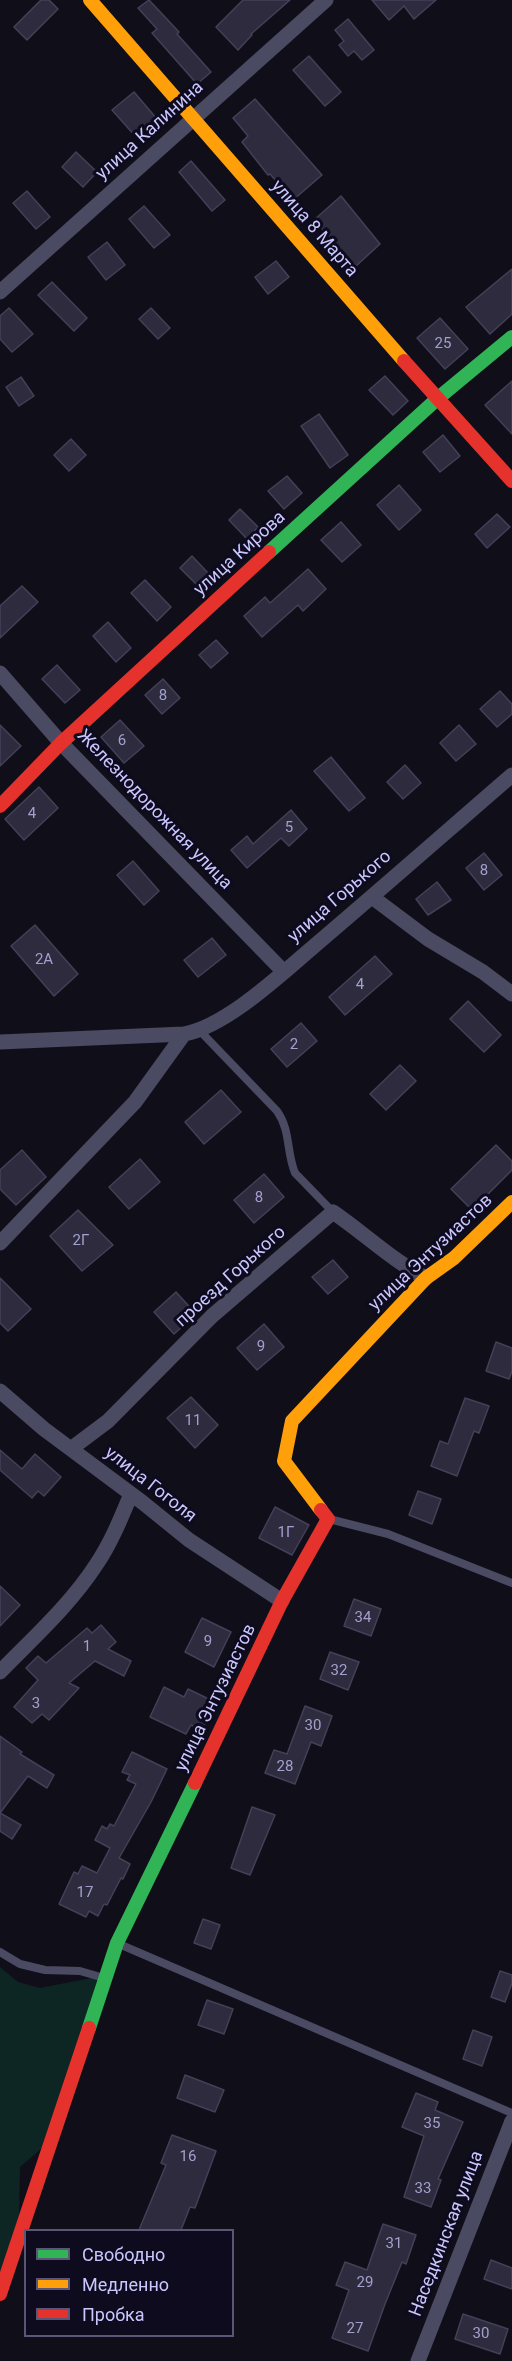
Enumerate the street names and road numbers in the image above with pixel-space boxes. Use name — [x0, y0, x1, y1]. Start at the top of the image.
street label: улица Калинина — [92, 77, 208, 185]
street label: улица 8 Марта — [266, 176, 362, 282]
street label: улица Кирова — [190, 507, 290, 601]
street label: Железнодорожная улица — [72, 726, 236, 894]
street label: улица Горького — [284, 846, 396, 948]
street label: улица Энтузиастов — [365, 1190, 497, 1316]
street label: проезд Горького — [171, 1222, 291, 1332]
street label: улица Гоголя — [100, 1443, 200, 1527]
street label: улица Энтузиастов — [171, 1621, 261, 1775]
street label: Наседкинская улица — [405, 2148, 489, 2320]

